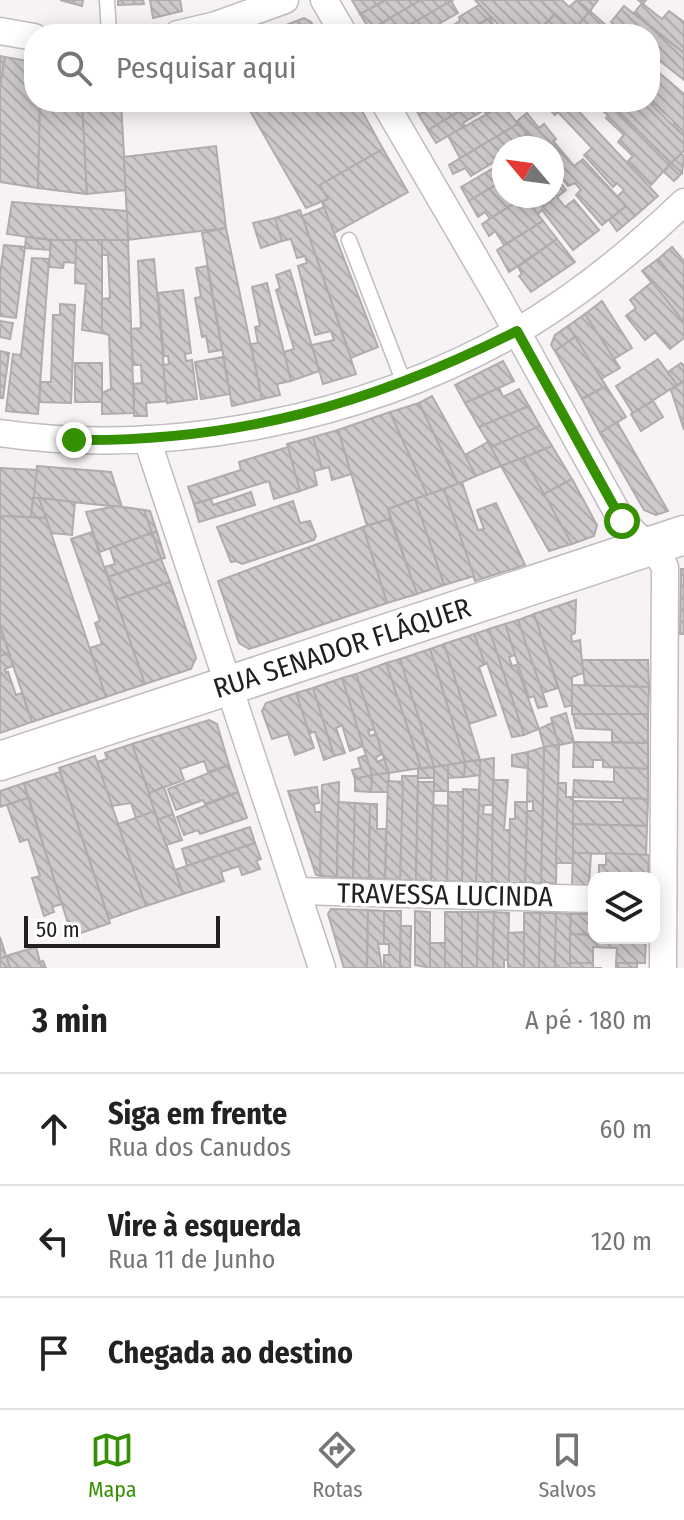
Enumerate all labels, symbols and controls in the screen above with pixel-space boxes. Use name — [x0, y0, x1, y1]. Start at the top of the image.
search box — [24, 24, 660, 112]
icon: search — [52, 46, 96, 90]
text: Pesquisar aqui — [116, 50, 297, 86]
north arrow — [492, 136, 564, 208]
route end — [56, 422, 92, 458]
route start — [604, 503, 640, 539]
street label: RUA SENADOR FLÁQUER — [209, 591, 475, 705]
map controls — [588, 872, 660, 944]
button: layers — [588, 872, 660, 944]
street label: TRAVESSA LUCINDA — [337, 877, 553, 913]
scale bar — [24, 912, 220, 948]
text: 50 m — [36, 916, 80, 943]
text: 3 min — [32, 1000, 108, 1041]
text: A pé · 180 m — [525, 1005, 652, 1036]
text: Siga em frente — [108, 1096, 287, 1132]
icon: ahead — [32, 1107, 76, 1151]
text: 60 m — [599, 1114, 652, 1145]
text: Rua dos Canudos — [108, 1132, 291, 1163]
text: Vire à esquerda — [108, 1208, 301, 1244]
icon: left — [32, 1219, 76, 1263]
text: 120 m — [591, 1226, 652, 1257]
text: Rua 11 de Junho — [108, 1244, 275, 1275]
icon: arrive — [32, 1331, 76, 1375]
text: Chegada ao destino — [108, 1335, 353, 1371]
tab: Mapa — [88, 1428, 137, 1503]
tab: Rotas — [312, 1428, 363, 1503]
tab: Salvos — [538, 1428, 596, 1503]

